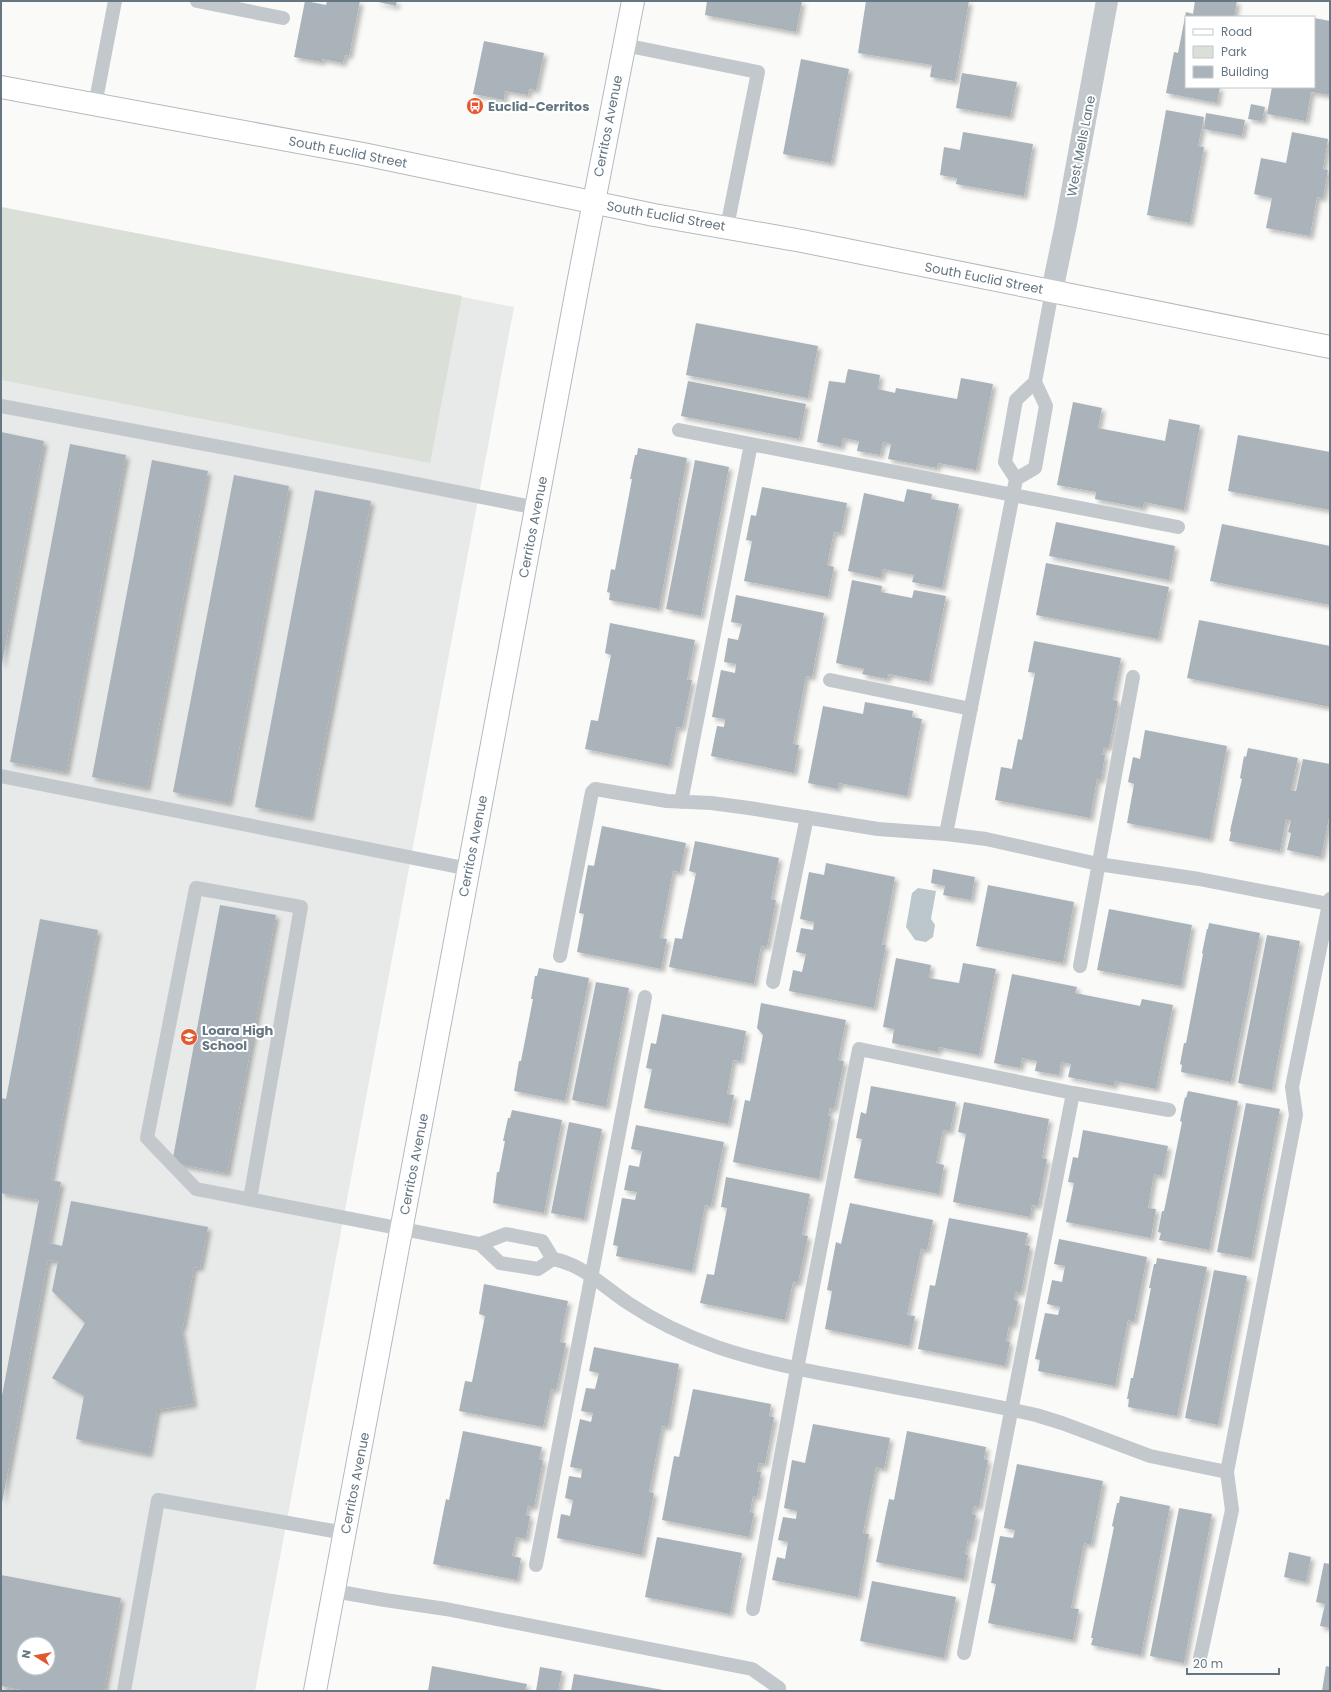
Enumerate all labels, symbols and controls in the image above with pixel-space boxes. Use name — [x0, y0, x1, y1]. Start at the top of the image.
legend — [1185, 16, 1315, 88]
text: Road — [1221, 23, 1252, 40]
text: Park — [1221, 43, 1248, 60]
text: Building — [1221, 63, 1269, 80]
street label: Cerritos Avenue — [589, 74, 627, 178]
street label: West Mells Lane — [1062, 94, 1100, 198]
bus stop icon: Euclid-Cerritos — [465, 96, 485, 116]
place label: Euclid-Cerritos — [488, 97, 589, 116]
street label: South Euclid Street — [287, 131, 409, 173]
street label: South Euclid Street — [605, 196, 727, 236]
street label: South Euclid Street — [923, 257, 1045, 299]
street label: Cerritos Avenue — [514, 475, 552, 579]
street label: Cerritos Avenue — [454, 794, 492, 898]
place label: Loara High School — [202, 1021, 274, 1055]
school or university icon: Loara High School — [179, 1027, 199, 1047]
street label: Cerritos Avenue — [395, 1112, 433, 1216]
street label: Cerritos Avenue — [336, 1431, 374, 1535]
north arrow — [16, 1636, 56, 1676]
text: N — [18, 1649, 35, 1660]
scale bar — [1187, 1650, 1279, 1676]
text: 20 m — [1193, 1655, 1223, 1672]

